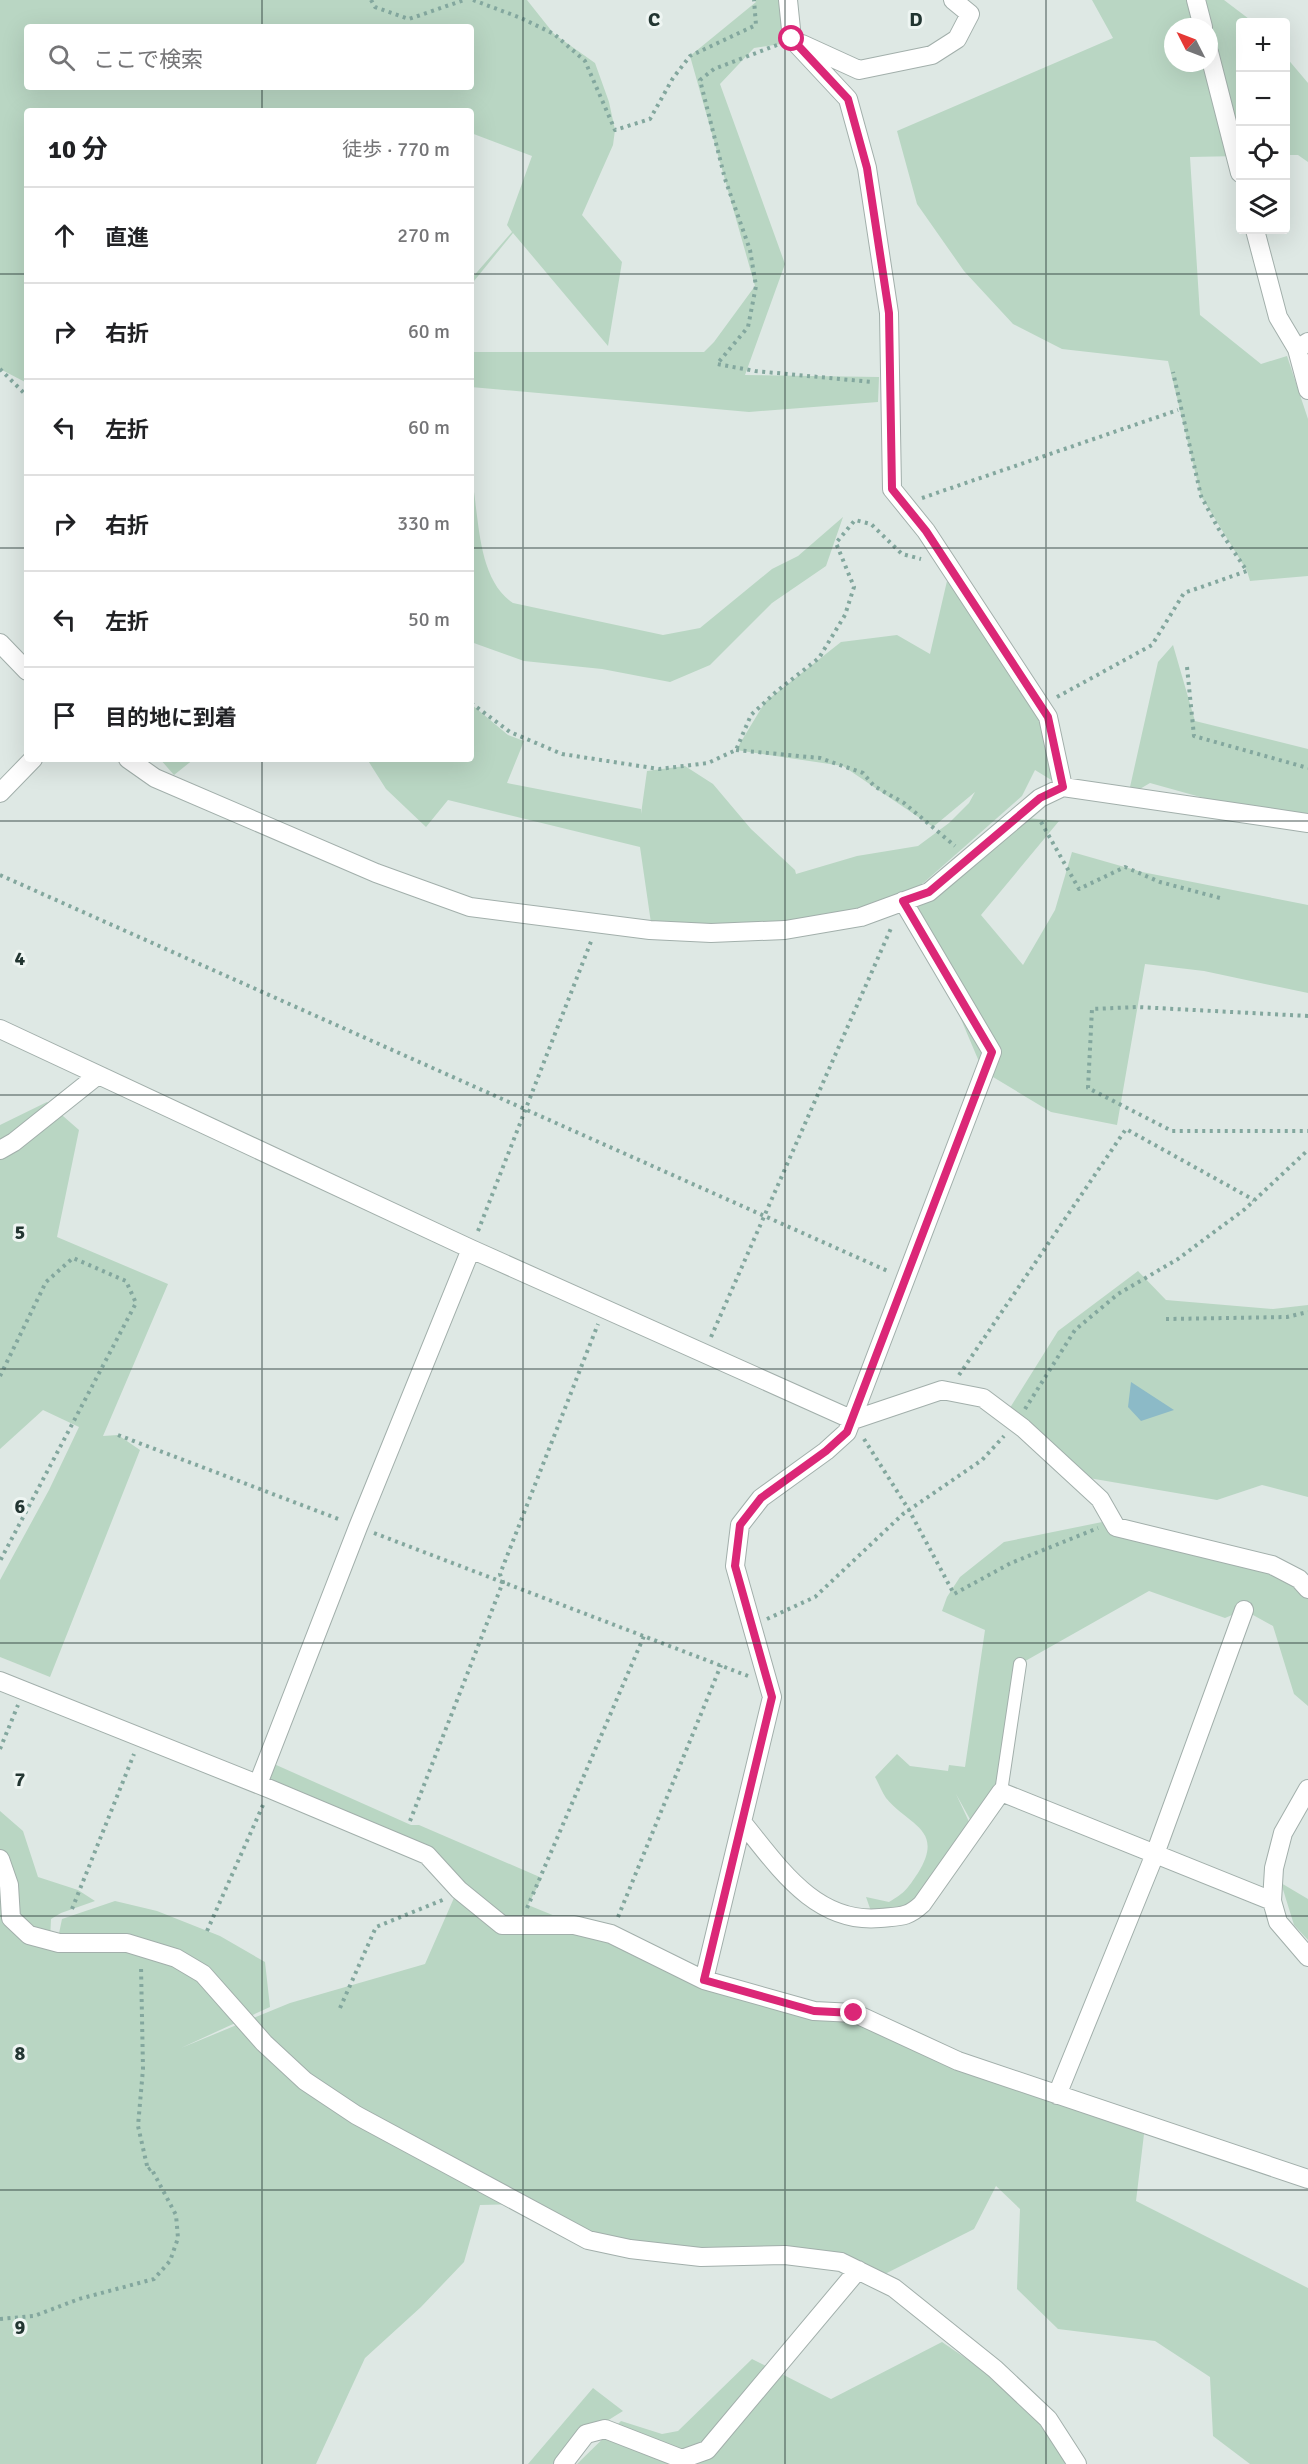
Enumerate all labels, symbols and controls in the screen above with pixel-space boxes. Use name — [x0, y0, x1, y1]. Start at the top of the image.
text: C — [648, 7, 660, 32]
text: D — [909, 7, 923, 32]
north arrow — [1164, 18, 1218, 72]
map controls — [1236, 18, 1290, 234]
button: + — [1236, 18, 1290, 72]
search box — [24, 24, 474, 90]
route start — [778, 25, 804, 51]
icon: search — [45, 41, 78, 74]
text: ここで検索 — [93, 46, 203, 73]
button: − — [1236, 72, 1290, 126]
button: locate — [1236, 126, 1290, 180]
text: 10 分 — [48, 134, 108, 166]
text: 徒歩 · 770 m — [342, 137, 450, 162]
button: layers — [1236, 180, 1290, 234]
icon: ahead — [48, 219, 81, 252]
text: 270 m — [397, 223, 450, 248]
text: 直進 — [105, 224, 149, 251]
icon: right — [48, 315, 81, 348]
text: 60 m — [408, 319, 450, 344]
text: 右折 — [105, 320, 149, 347]
icon: left — [48, 411, 81, 444]
text: 60 m — [408, 415, 450, 440]
text: 左折 — [105, 416, 149, 443]
icon: right — [48, 507, 81, 540]
text: 330 m — [397, 511, 450, 536]
text: 右折 — [105, 512, 149, 539]
icon: left — [48, 603, 81, 636]
text: 50 m — [408, 607, 450, 632]
text: 左折 — [105, 608, 149, 635]
icon: arrive — [48, 699, 81, 732]
text: 目的地に到着 — [105, 704, 237, 731]
text: 4 — [15, 946, 26, 971]
text: 5 — [15, 1220, 25, 1245]
text: 6 — [15, 1494, 26, 1519]
text: 7 — [15, 1767, 26, 1792]
route end — [840, 1999, 866, 2025]
text: 8 — [15, 2041, 26, 2066]
text: 9 — [15, 2315, 26, 2340]

